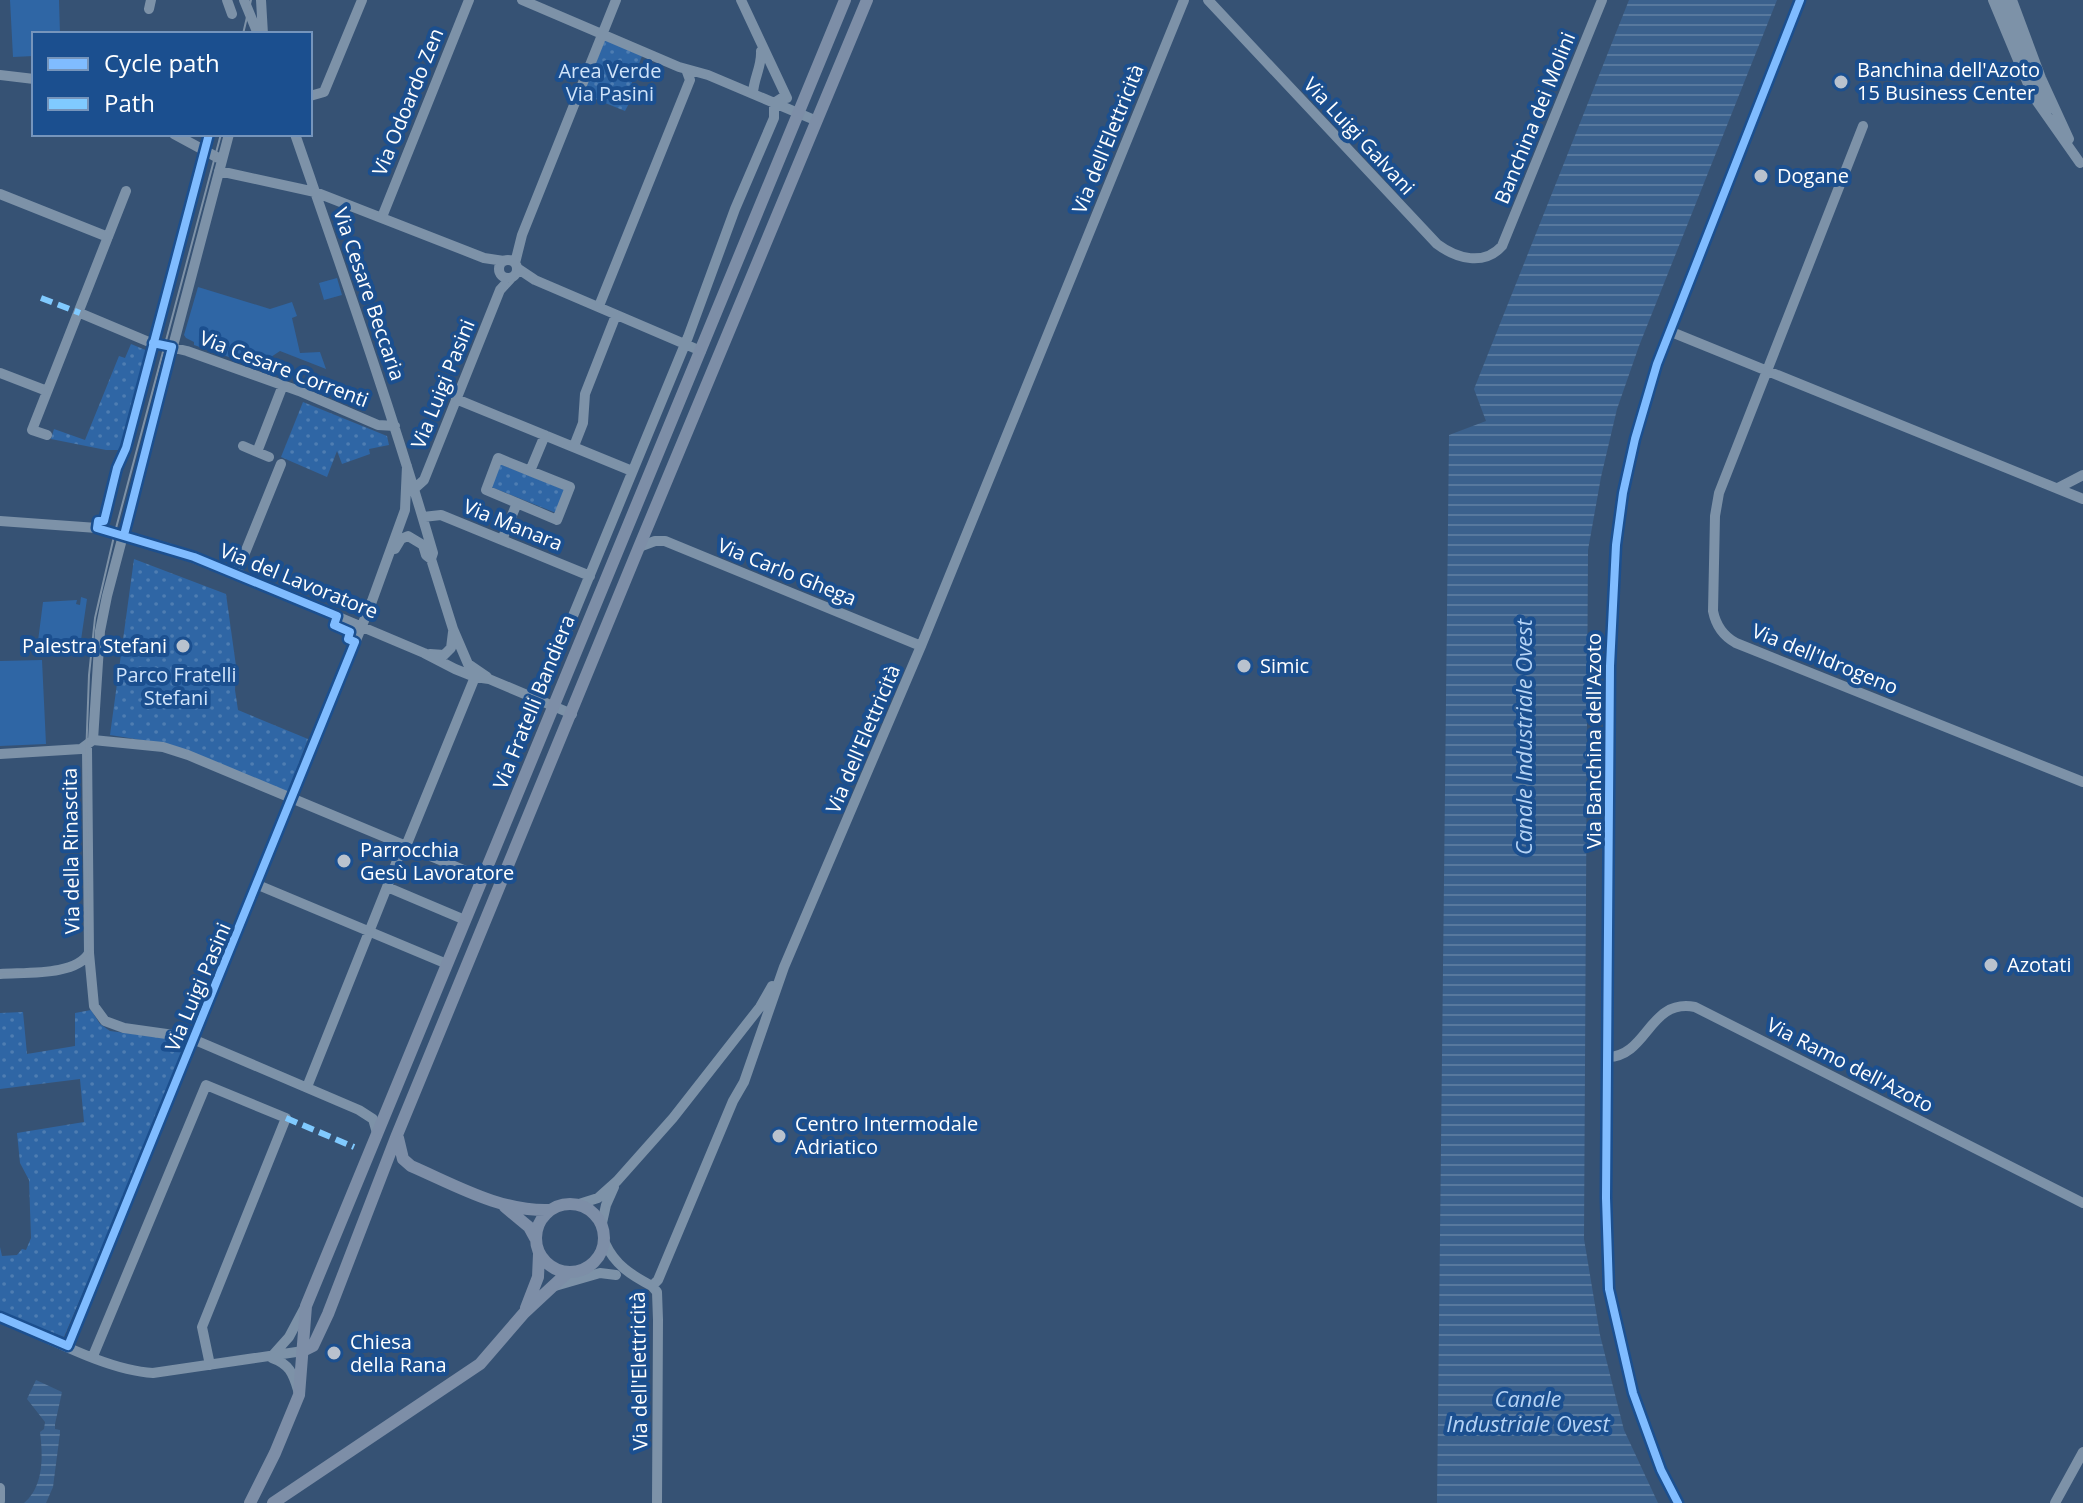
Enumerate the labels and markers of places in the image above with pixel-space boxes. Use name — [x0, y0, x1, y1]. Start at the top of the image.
place label: Banchina dell'Azoto 15 Business Center — [1857, 56, 2040, 106]
marker: Banchina dell'Azoto 15 Business Center — [1832, 73, 1850, 91]
place label: Dogane — [1777, 162, 1849, 189]
marker: Dogane — [1752, 167, 1770, 185]
place label: Palestra Stefani — [22, 632, 167, 659]
marker: Palestra Stefani — [174, 637, 192, 655]
place label: Simic — [1260, 652, 1309, 679]
marker: Simic — [1235, 657, 1253, 675]
place label: Parrocchia Gesù Lavoratore — [360, 836, 514, 886]
marker: Parrocchia Gesù Lavoratore — [335, 852, 353, 870]
place label: Azotati — [2007, 951, 2071, 978]
marker: Azotati — [1982, 956, 2000, 974]
place label: Centro Intermodale Adriatico — [795, 1110, 978, 1160]
marker: Centro Intermodale Adriatico — [770, 1127, 788, 1145]
place label: Chiesa della Rana — [350, 1328, 447, 1378]
marker: Chiesa della Rana — [325, 1344, 343, 1362]

